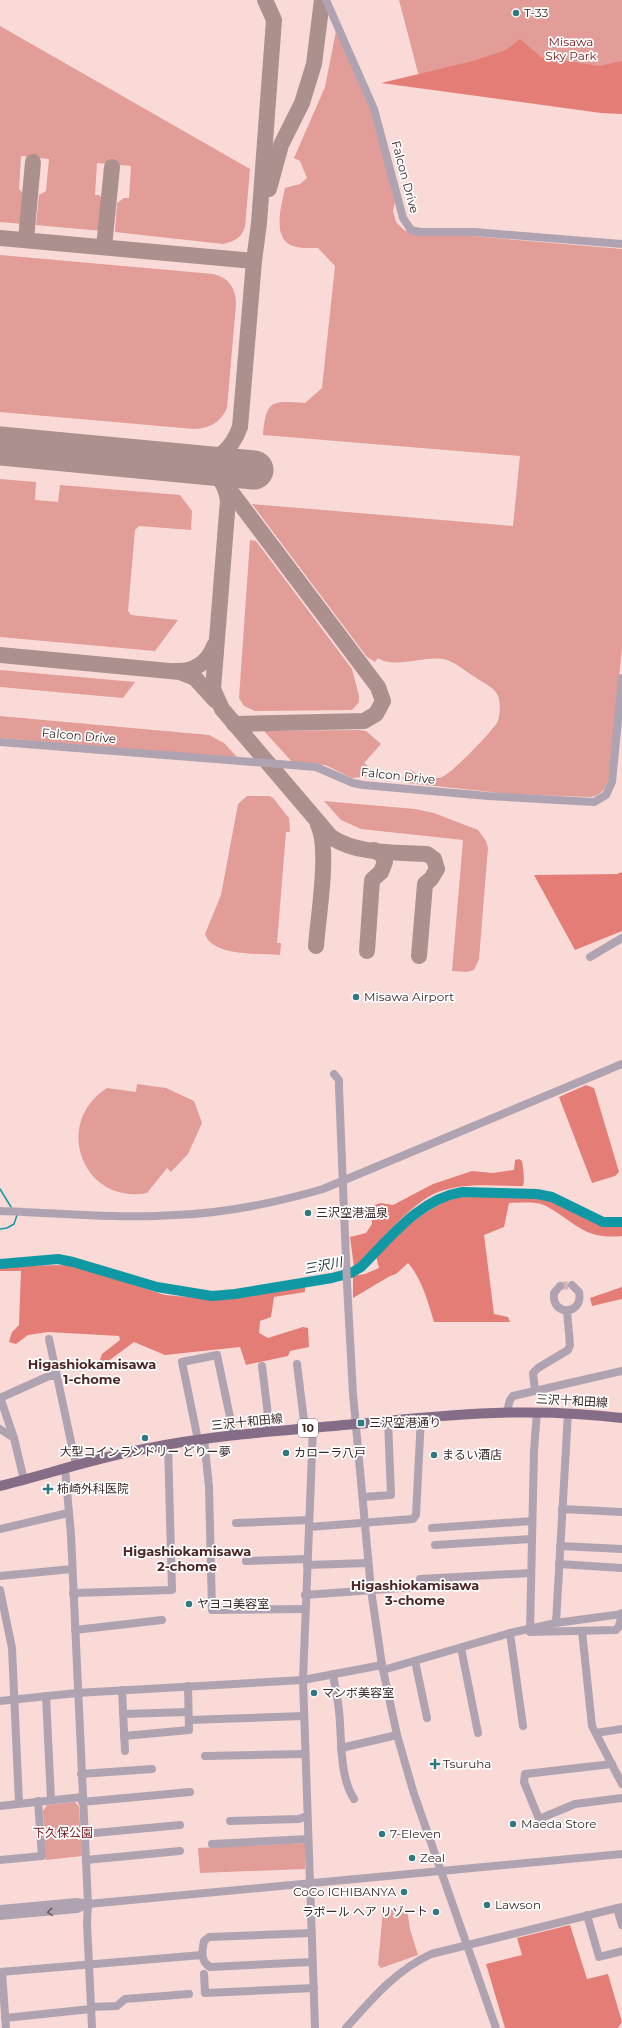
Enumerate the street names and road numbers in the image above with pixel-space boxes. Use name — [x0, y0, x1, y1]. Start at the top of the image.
street label: Falcon Drive — [389, 139, 422, 215]
street label: Falcon Drive — [41, 725, 117, 746]
street label: Falcon Drive — [360, 764, 436, 787]
street label: 三沢十和田線 — [536, 1391, 608, 1410]
street label: 三沢十和田線 — [210, 1410, 284, 1433]
road number: 10 — [298, 1419, 318, 1437]

